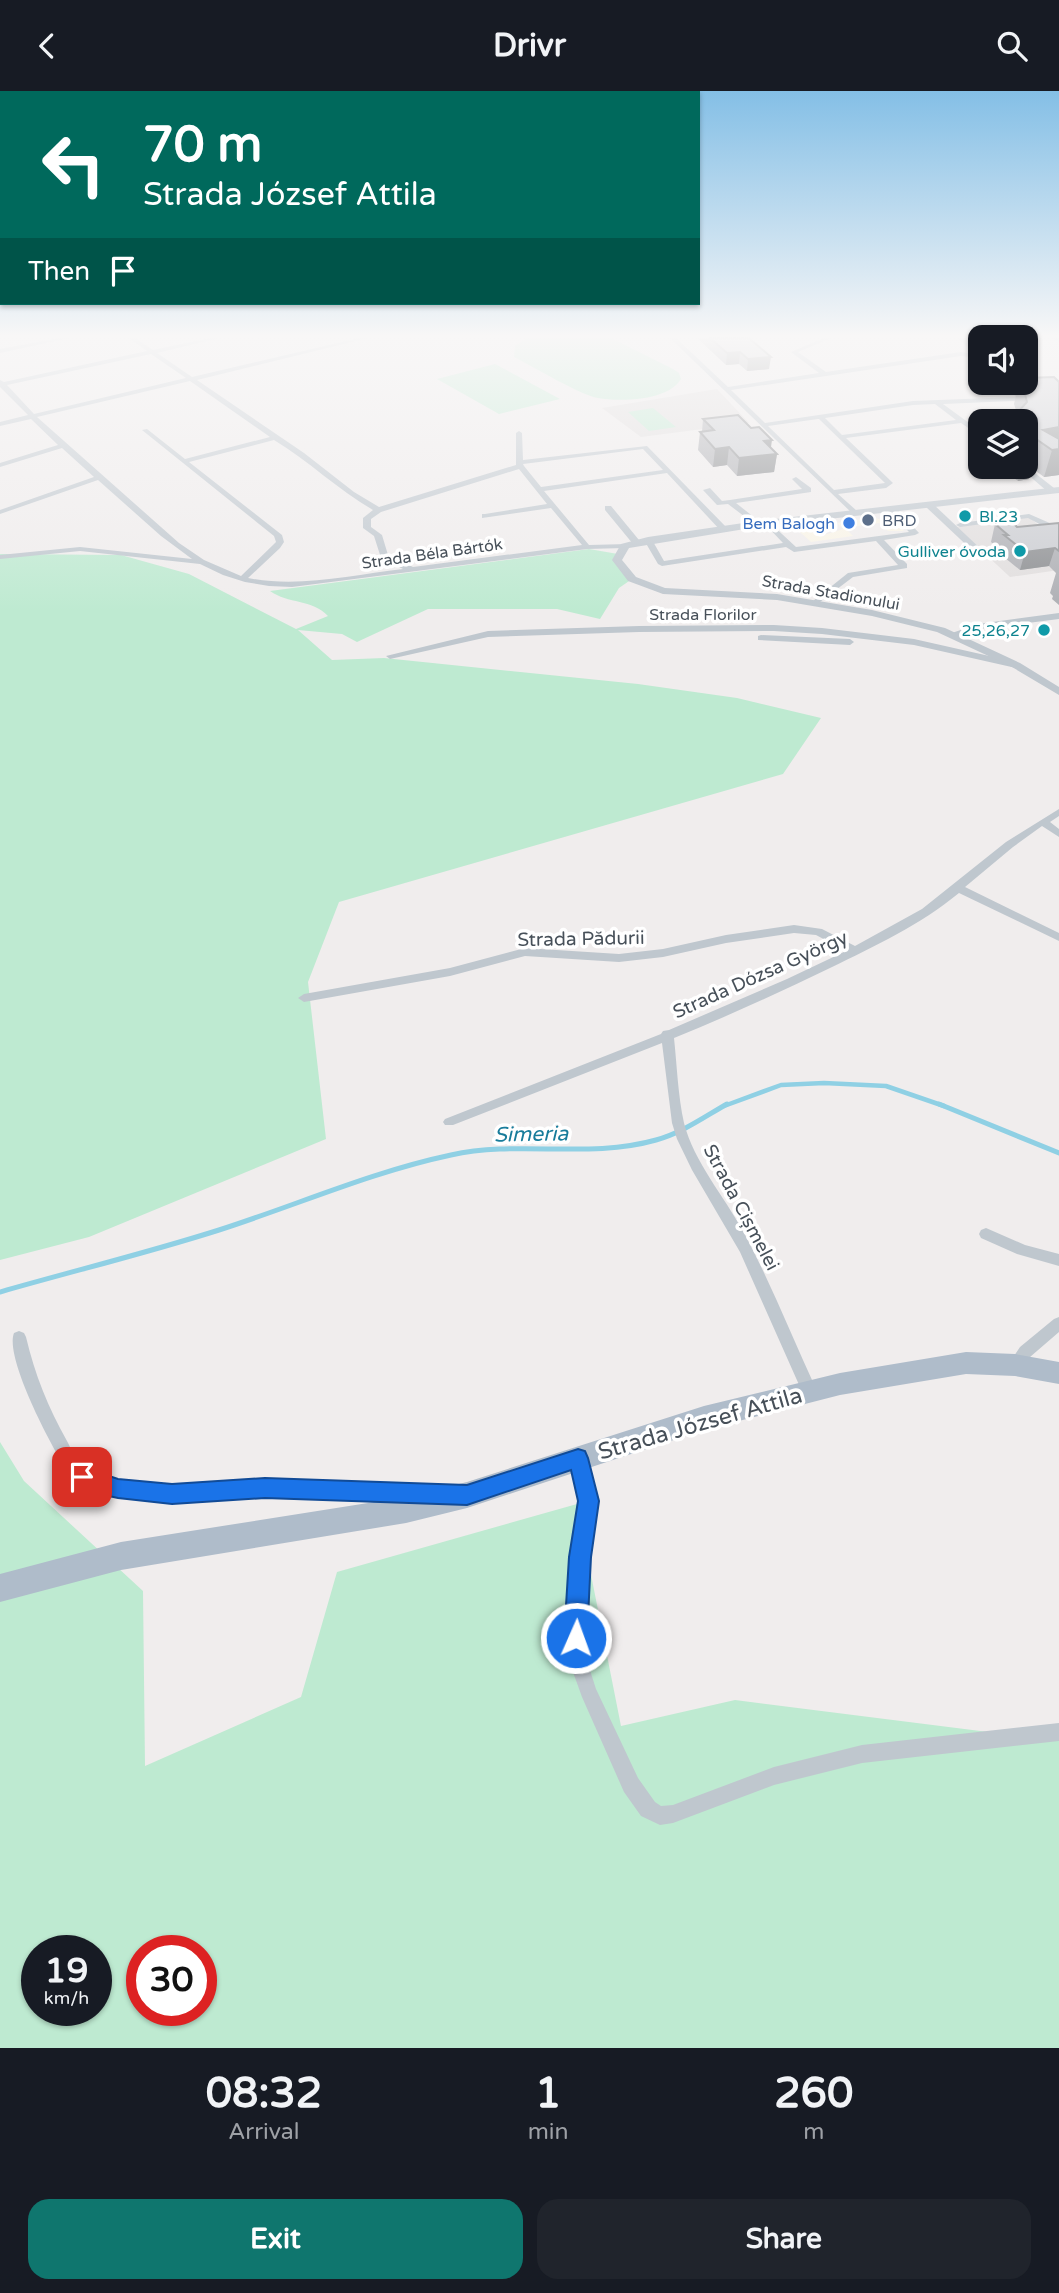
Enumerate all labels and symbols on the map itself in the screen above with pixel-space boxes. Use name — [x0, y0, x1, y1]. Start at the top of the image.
place label: Bl.23 — [979, 507, 1018, 527]
marker: Bl.23 — [957, 508, 973, 524]
place label: BRD — [882, 511, 917, 531]
marker: BRD — [860, 512, 876, 528]
place label: Bem Balogh — [742, 514, 835, 534]
marker: Bem Balogh — [841, 515, 857, 531]
street label: Strada Béla Bártók — [361, 534, 504, 574]
place label: Gulliver óvoda — [898, 542, 1006, 562]
marker: Gulliver óvoda — [1012, 543, 1028, 559]
street label: Strada Stadionului — [760, 571, 901, 615]
street label: Strada Florilor — [649, 605, 758, 625]
place label: 25,26,27 — [962, 621, 1030, 641]
marker: 25,26,27 — [1036, 622, 1052, 638]
street label: Strada Dózsa György — [670, 926, 851, 1023]
street label: Strada Pădurii — [517, 927, 645, 951]
water label: Simeria — [494, 1121, 570, 1148]
street label: Strada Cișmelei — [699, 1141, 784, 1274]
street label: Strada József Attila — [595, 1381, 806, 1467]
pin — [52, 1447, 112, 1507]
position arrow — [539, 1601, 613, 1675]
speed limit sign: 30 — [126, 1935, 217, 2026]

